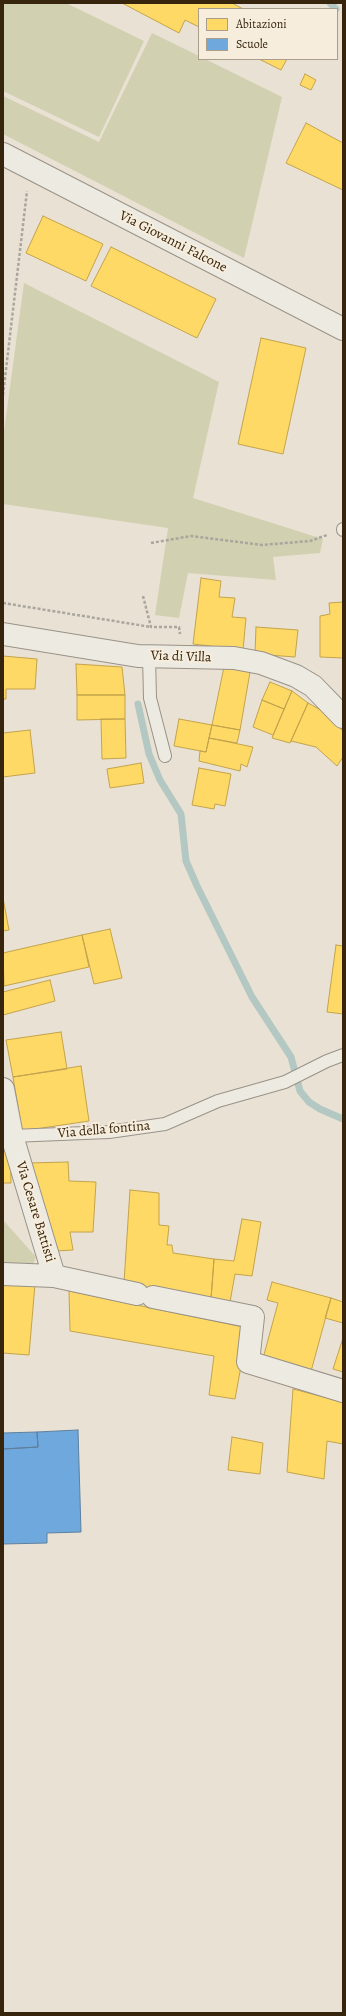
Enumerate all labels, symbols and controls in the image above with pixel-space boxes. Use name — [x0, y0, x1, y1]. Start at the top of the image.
legend — [198, 8, 338, 60]
text: Abitazioni — [236, 16, 287, 32]
text: Scuole — [236, 36, 268, 52]
street label: Via Giovanni Falcone — [116, 208, 230, 276]
street label: Via di Villa — [150, 648, 212, 666]
street label: Via della fontina — [57, 1118, 151, 1142]
street label: Via Cesare Battisti — [12, 1159, 58, 1265]

